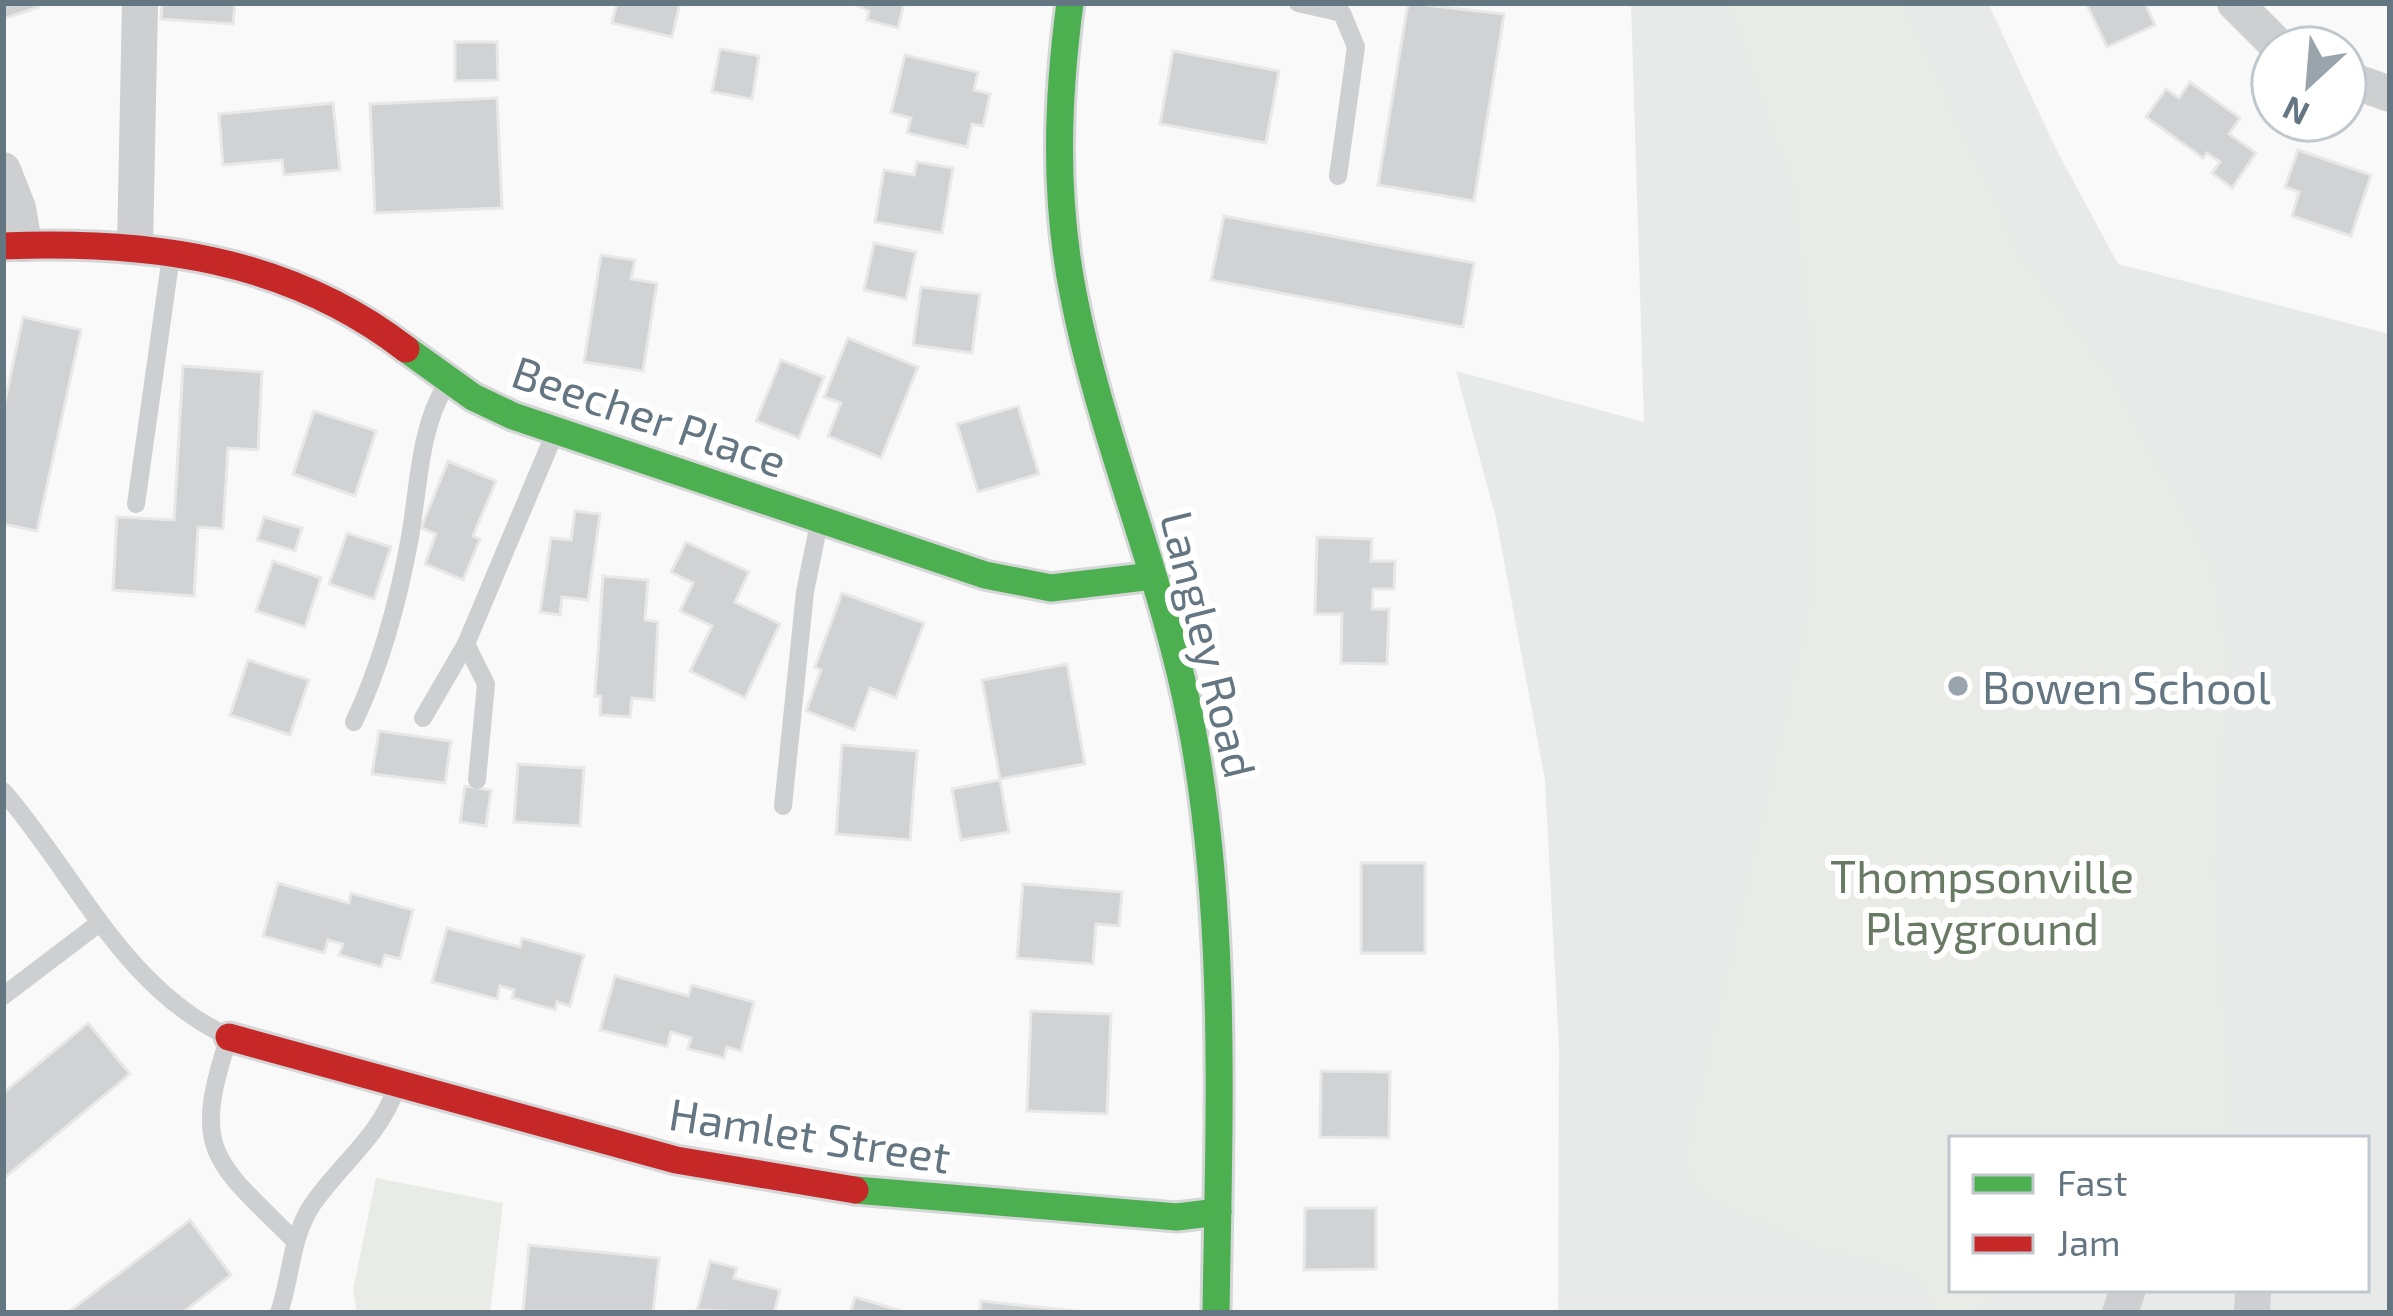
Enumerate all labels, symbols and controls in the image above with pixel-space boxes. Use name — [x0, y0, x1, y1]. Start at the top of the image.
north arrow — [2249, 24, 2369, 144]
text: N — [2276, 89, 2315, 135]
street label: Beecher Place — [506, 343, 794, 487]
street label: Langley Road — [1151, 505, 1269, 783]
place label: Bowen School — [1982, 659, 2271, 713]
marker: Bowen School — [1945, 673, 1971, 699]
park label: Thompsonville Playground — [1830, 848, 2134, 954]
street label: Hamlet Street — [666, 1085, 954, 1183]
legend — [1949, 1136, 2369, 1292]
text: Fast — [2057, 1160, 2127, 1203]
text: Jam — [2057, 1220, 2121, 1263]

